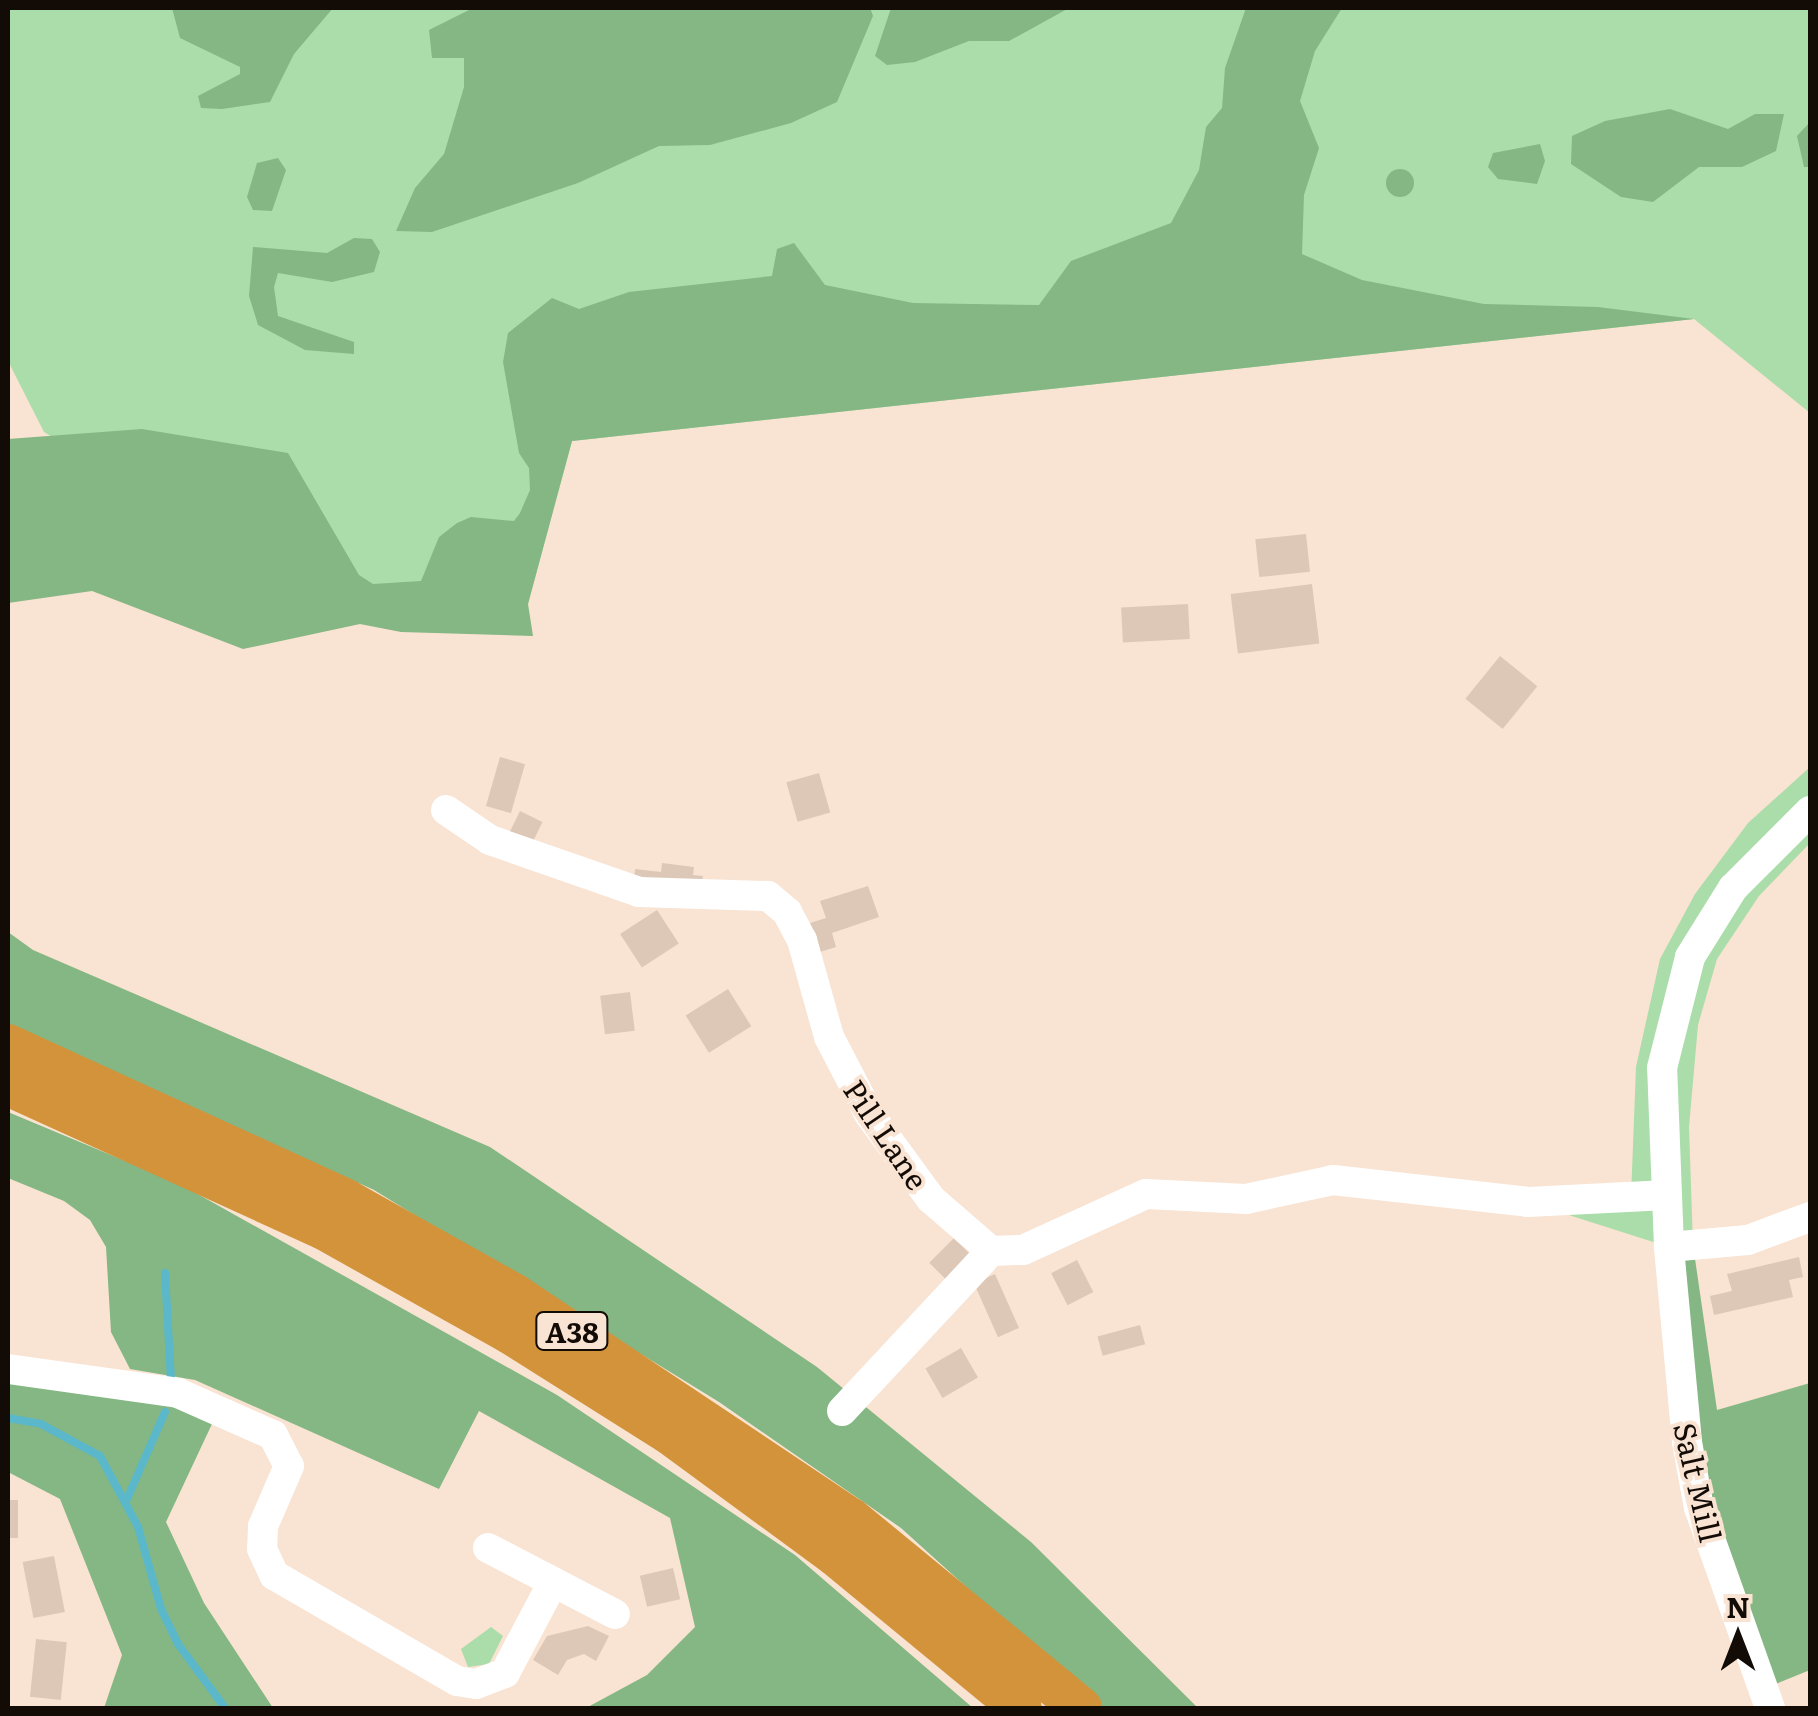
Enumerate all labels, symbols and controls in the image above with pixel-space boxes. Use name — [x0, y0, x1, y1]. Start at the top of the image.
street label: Pill Lane — [837, 1072, 937, 1196]
road number: A38 — [534, 1308, 610, 1354]
street label: Salt Mill — [1668, 1419, 1730, 1545]
text: N — [1726, 1585, 1750, 1627]
north arrow — [1688, 1586, 1788, 1686]

